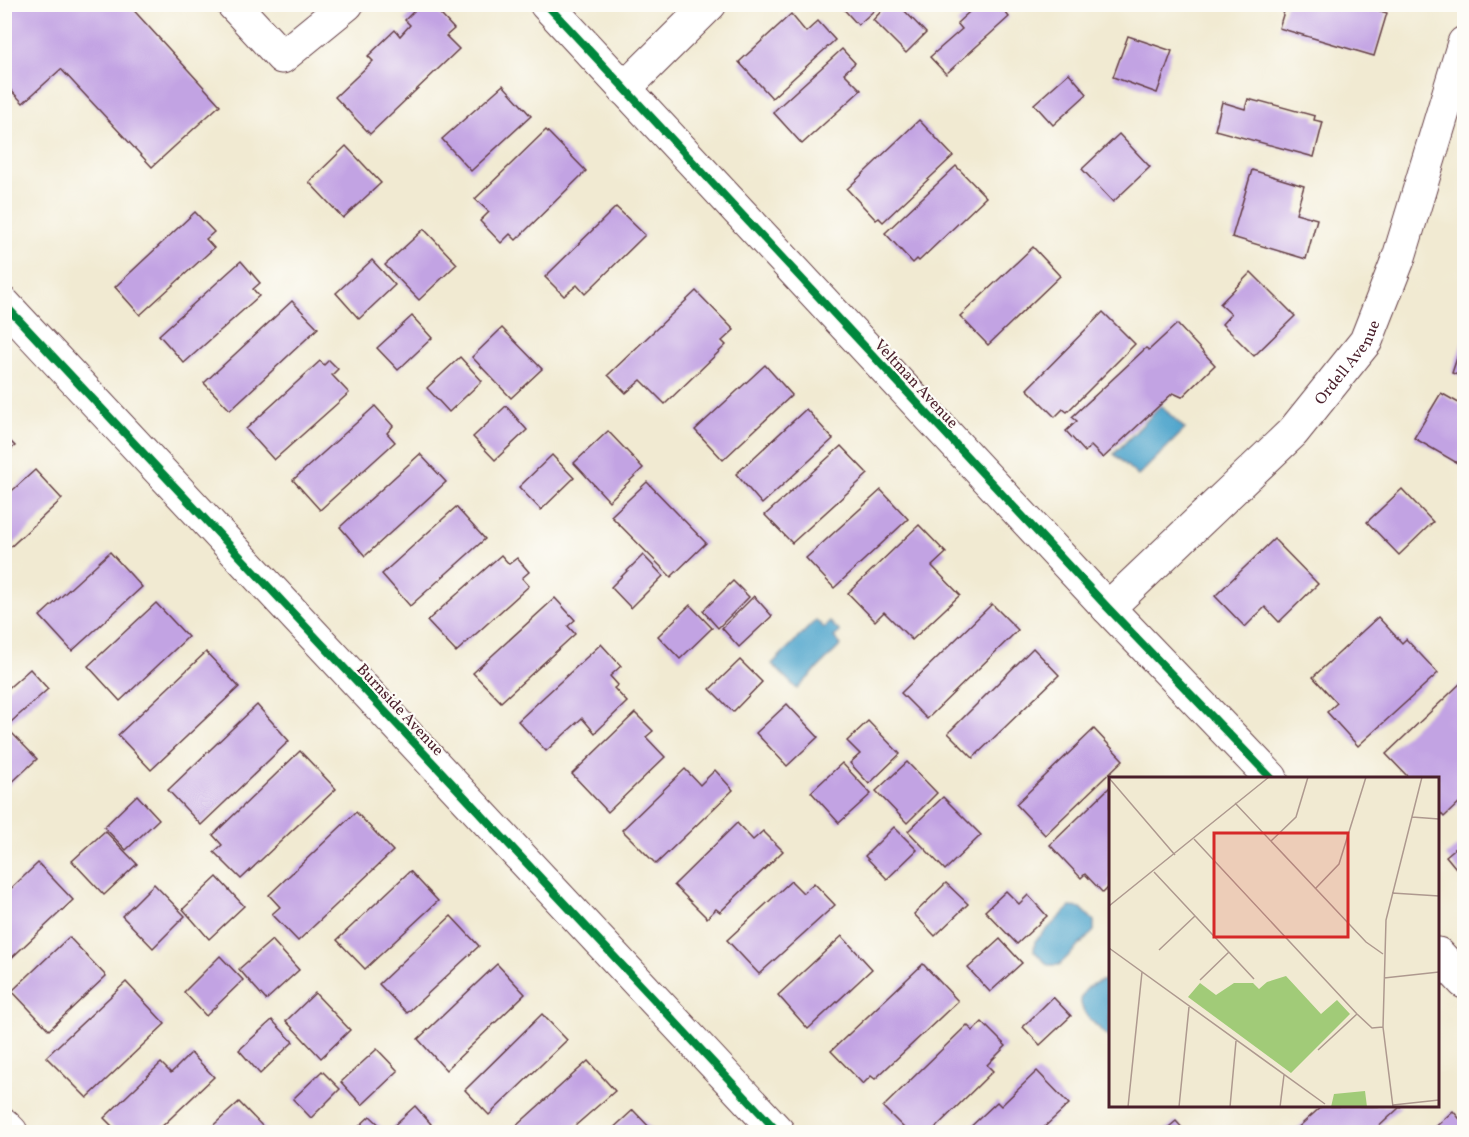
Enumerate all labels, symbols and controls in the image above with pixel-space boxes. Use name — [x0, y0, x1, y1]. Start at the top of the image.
street label: Ordell Avenue — [1310, 317, 1386, 410]
street label: Veltman Avenue — [868, 335, 963, 434]
street label: Burnside Avenue — [351, 659, 448, 761]
inset map — [1109, 777, 1439, 1107]

